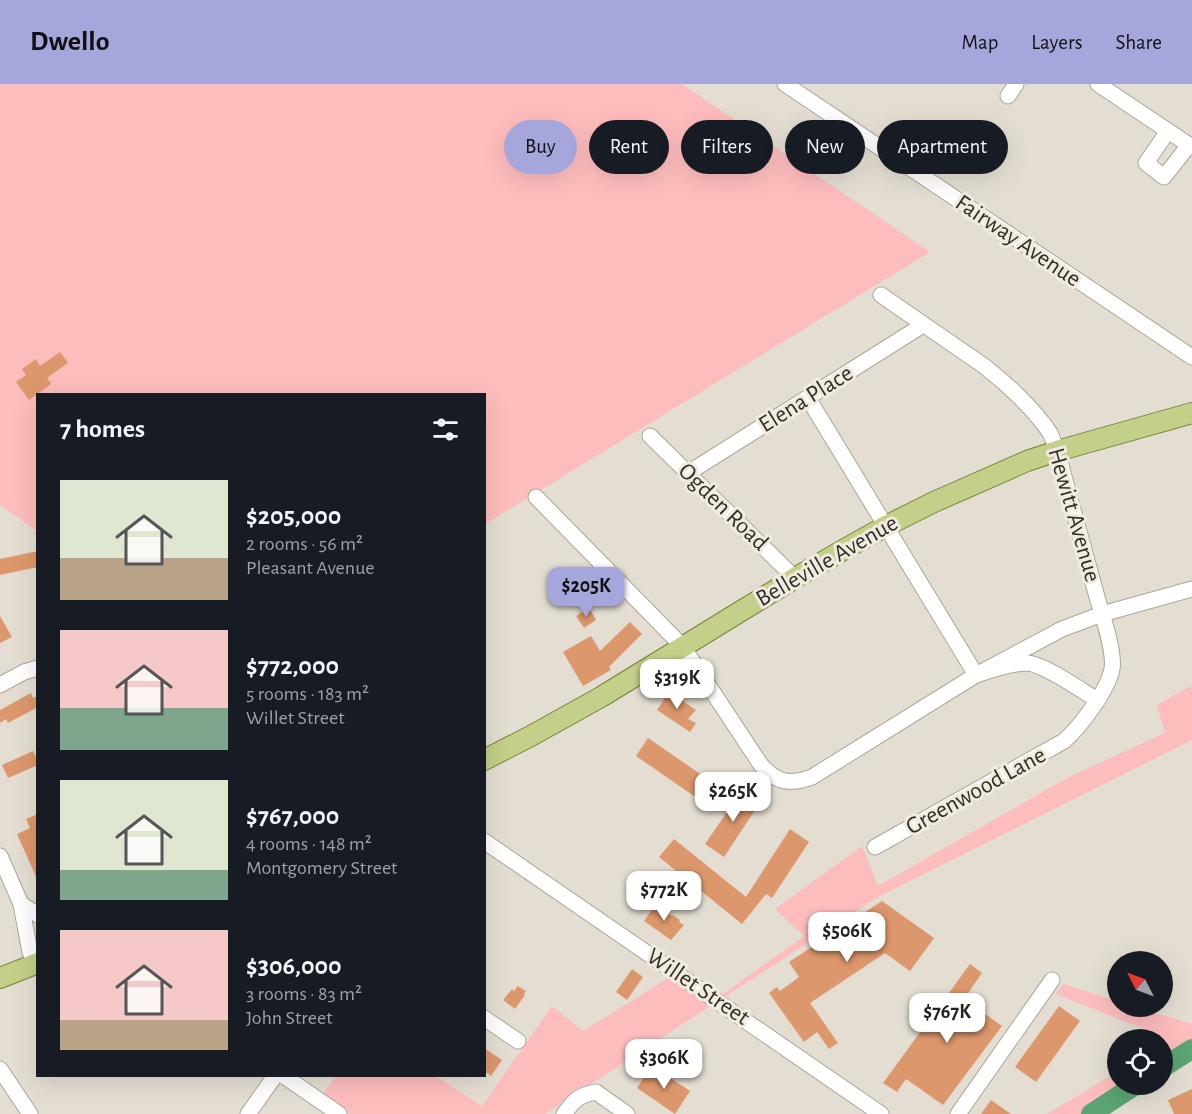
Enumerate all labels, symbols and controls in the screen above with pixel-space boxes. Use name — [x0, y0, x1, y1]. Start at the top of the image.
text: Dwello — [30, 28, 109, 56]
text: Map — [962, 32, 998, 53]
text: Layers — [1031, 32, 1082, 53]
text: Share — [1115, 32, 1162, 53]
chip: Buy — [504, 120, 577, 174]
chip: Rent — [589, 120, 669, 174]
chip: Filters — [681, 120, 773, 174]
chip: New — [785, 120, 865, 174]
chip: Apartment — [877, 120, 1008, 174]
street label: Fairway Avenue — [951, 190, 1085, 292]
street label: Elena Place — [755, 361, 857, 437]
icon: filters — [429, 413, 462, 446]
text: 7 homes — [60, 416, 145, 442]
street label: Hewitt Avenue — [1043, 445, 1105, 585]
street label: Ogden Road — [673, 459, 773, 555]
text: $205,000 — [246, 503, 341, 529]
icon: home — [108, 504, 180, 576]
street label: Belleville Avenue — [752, 511, 902, 611]
text: 2 rooms · 56 m² — [246, 534, 363, 554]
text: Pleasant Avenue — [246, 558, 375, 578]
pin: $205K — [544, 567, 628, 618]
text: $205K — [561, 576, 611, 596]
text: $772,000 — [246, 653, 339, 679]
icon: home — [108, 654, 180, 726]
pin: $319K — [635, 659, 719, 710]
text: $319K — [654, 668, 700, 688]
text: 5 rooms · 183 m² — [246, 684, 369, 704]
text: Willet Street — [246, 708, 345, 728]
street label: Greenwood Lane — [902, 743, 1050, 839]
pin: $265K — [691, 772, 775, 823]
text: $265K — [709, 781, 757, 801]
text: $767,000 — [246, 803, 339, 829]
icon: home — [108, 804, 180, 876]
text: 4 rooms · 148 m² — [246, 834, 372, 854]
text: Montgomery Street — [246, 858, 398, 878]
pin: $772K — [622, 871, 706, 922]
text: $772K — [640, 880, 688, 900]
pin: $506K — [805, 912, 889, 963]
text: $506K — [822, 921, 872, 941]
street label: Willet Street — [642, 944, 754, 1030]
north arrow — [1107, 951, 1173, 1017]
map controls — [1107, 951, 1173, 1095]
text: $306,000 — [246, 953, 342, 979]
icon: home — [108, 954, 180, 1026]
text: 3 rooms · 83 m² — [246, 984, 362, 1004]
pin: $767K — [905, 993, 989, 1044]
text: $767K — [923, 1002, 971, 1022]
text: John Street — [246, 1008, 333, 1028]
button: locate — [1107, 1029, 1173, 1095]
pin: $306K — [622, 1039, 706, 1090]
text: $306K — [639, 1048, 689, 1068]

